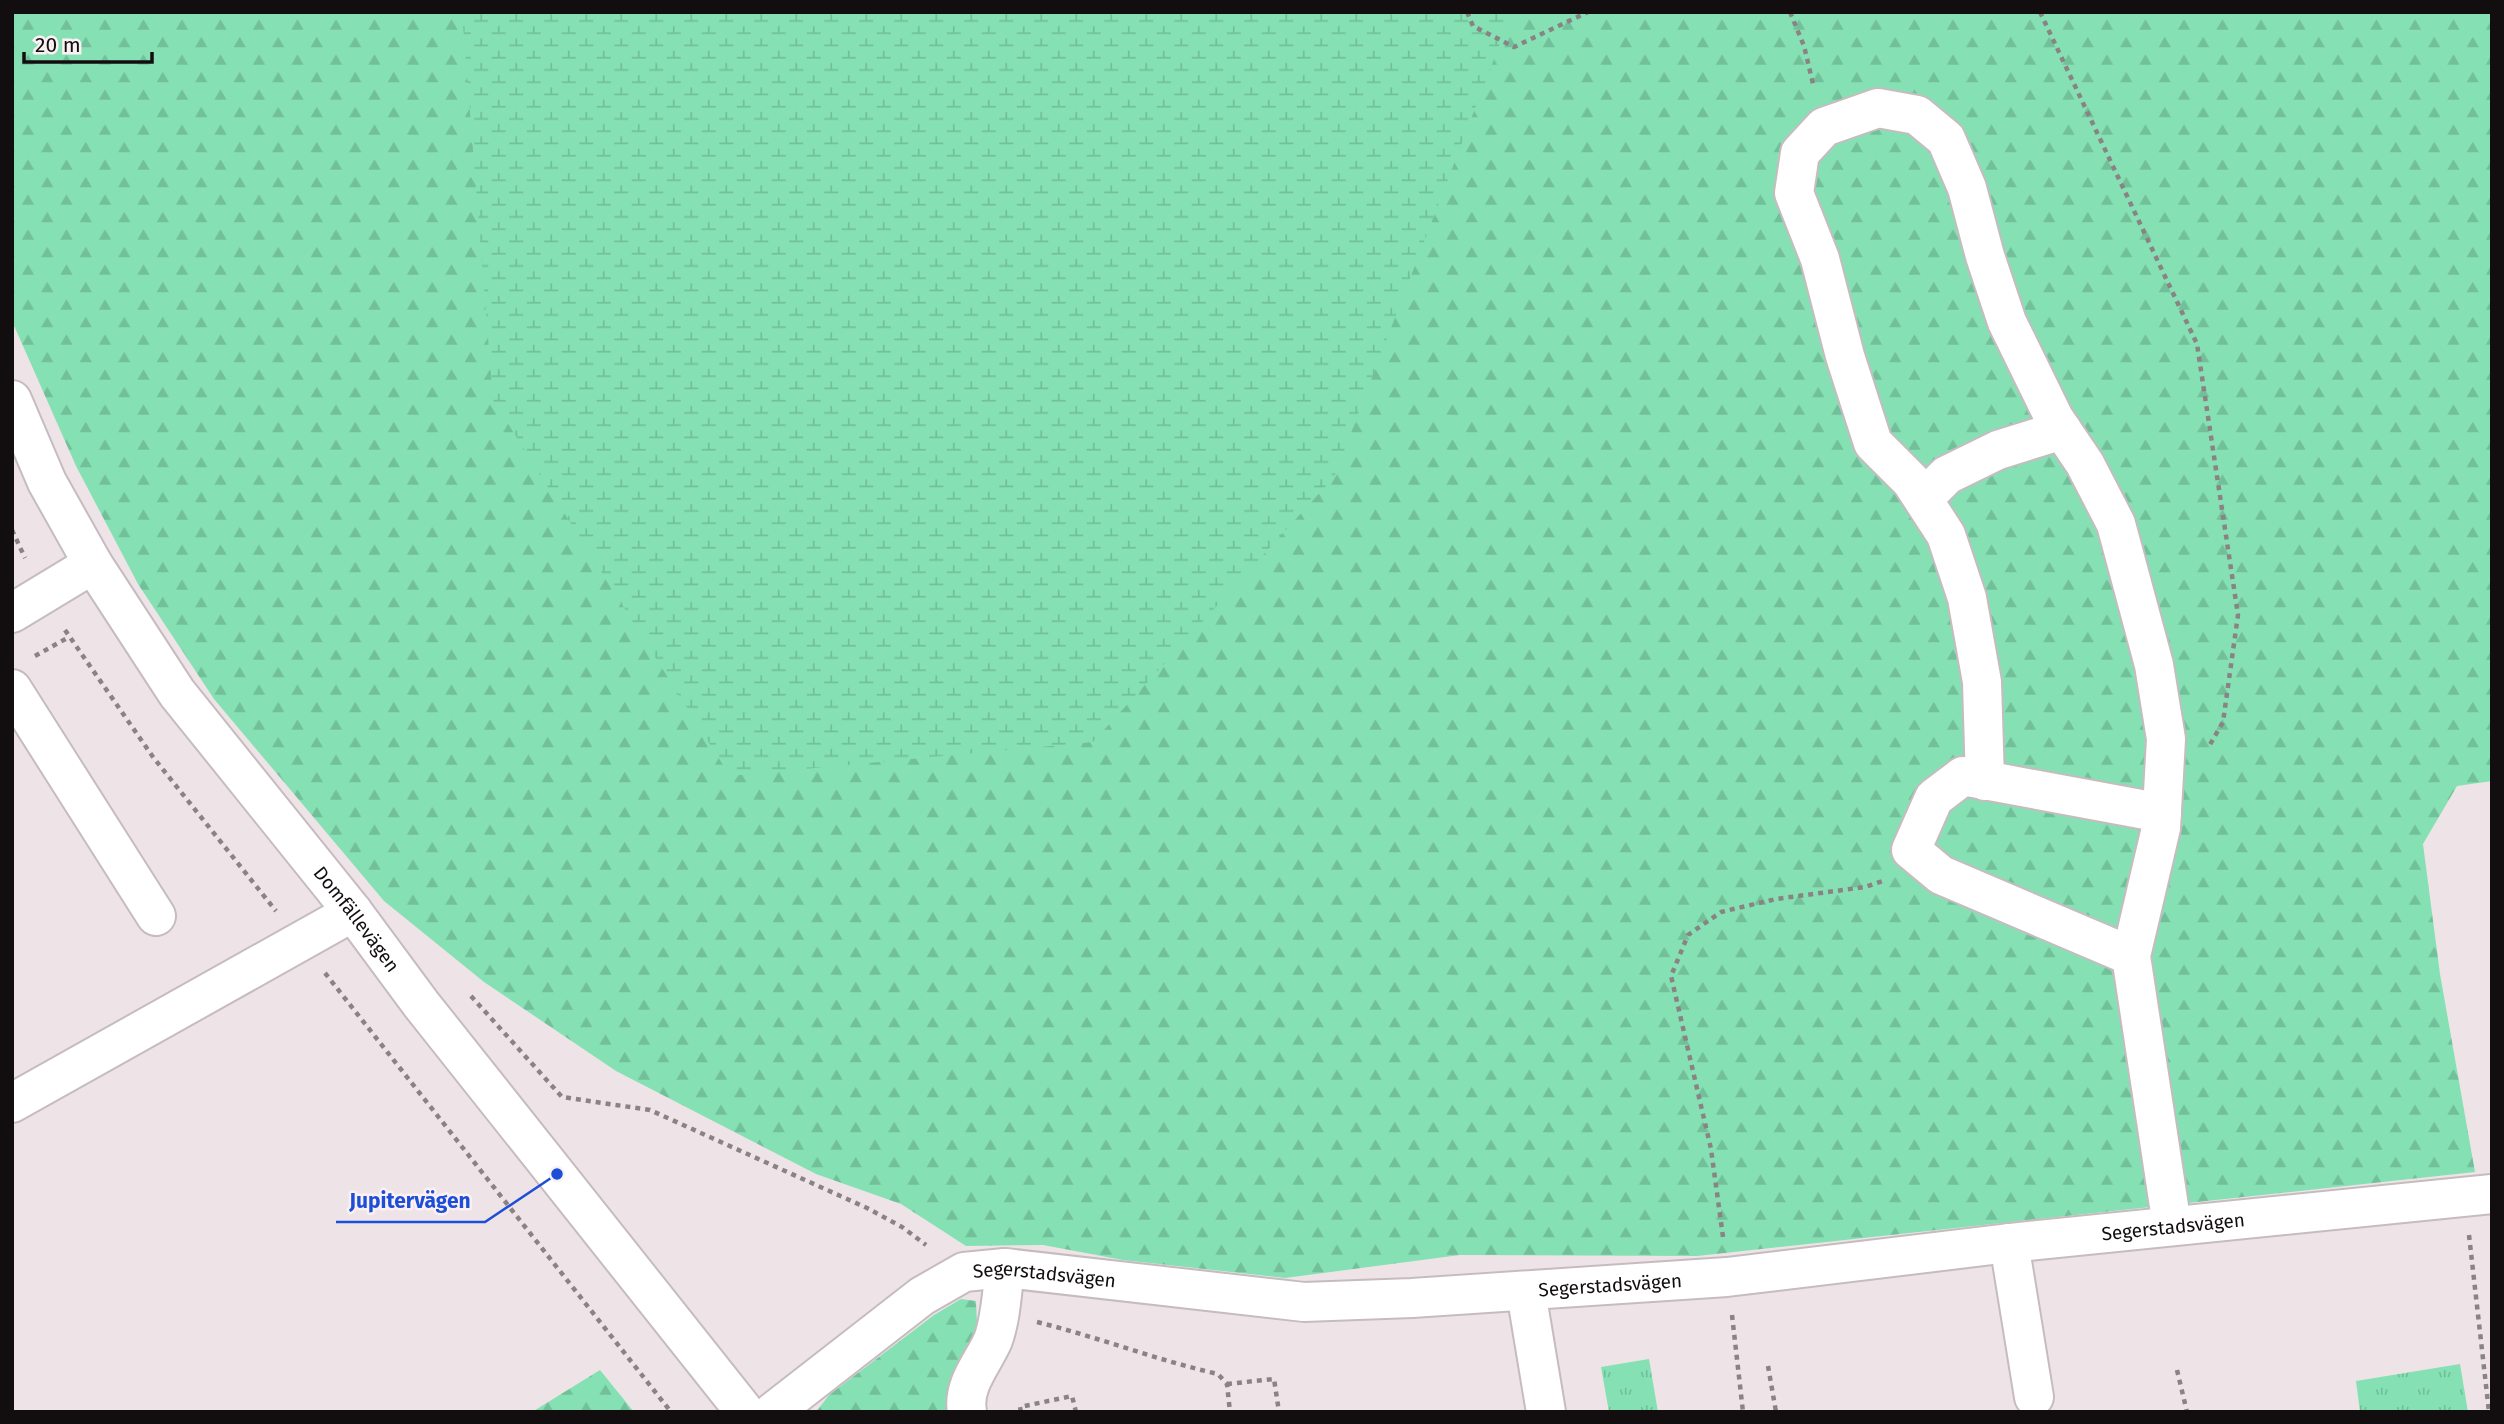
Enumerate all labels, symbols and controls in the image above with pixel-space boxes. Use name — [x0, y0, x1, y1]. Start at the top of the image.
scale bar — [24, 21, 152, 65]
text: 20 m — [35, 32, 81, 58]
street label: Domfällevägen — [309, 861, 405, 976]
callout: Jupitervägen — [336, 1180, 485, 1222]
text: Jupitervägen — [348, 1188, 471, 1214]
street label: Segerstadsvägen — [2100, 1208, 2246, 1245]
street label: Segerstadsvägen — [972, 1256, 1117, 1292]
street label: Segerstadsvägen — [1538, 1269, 1683, 1301]

